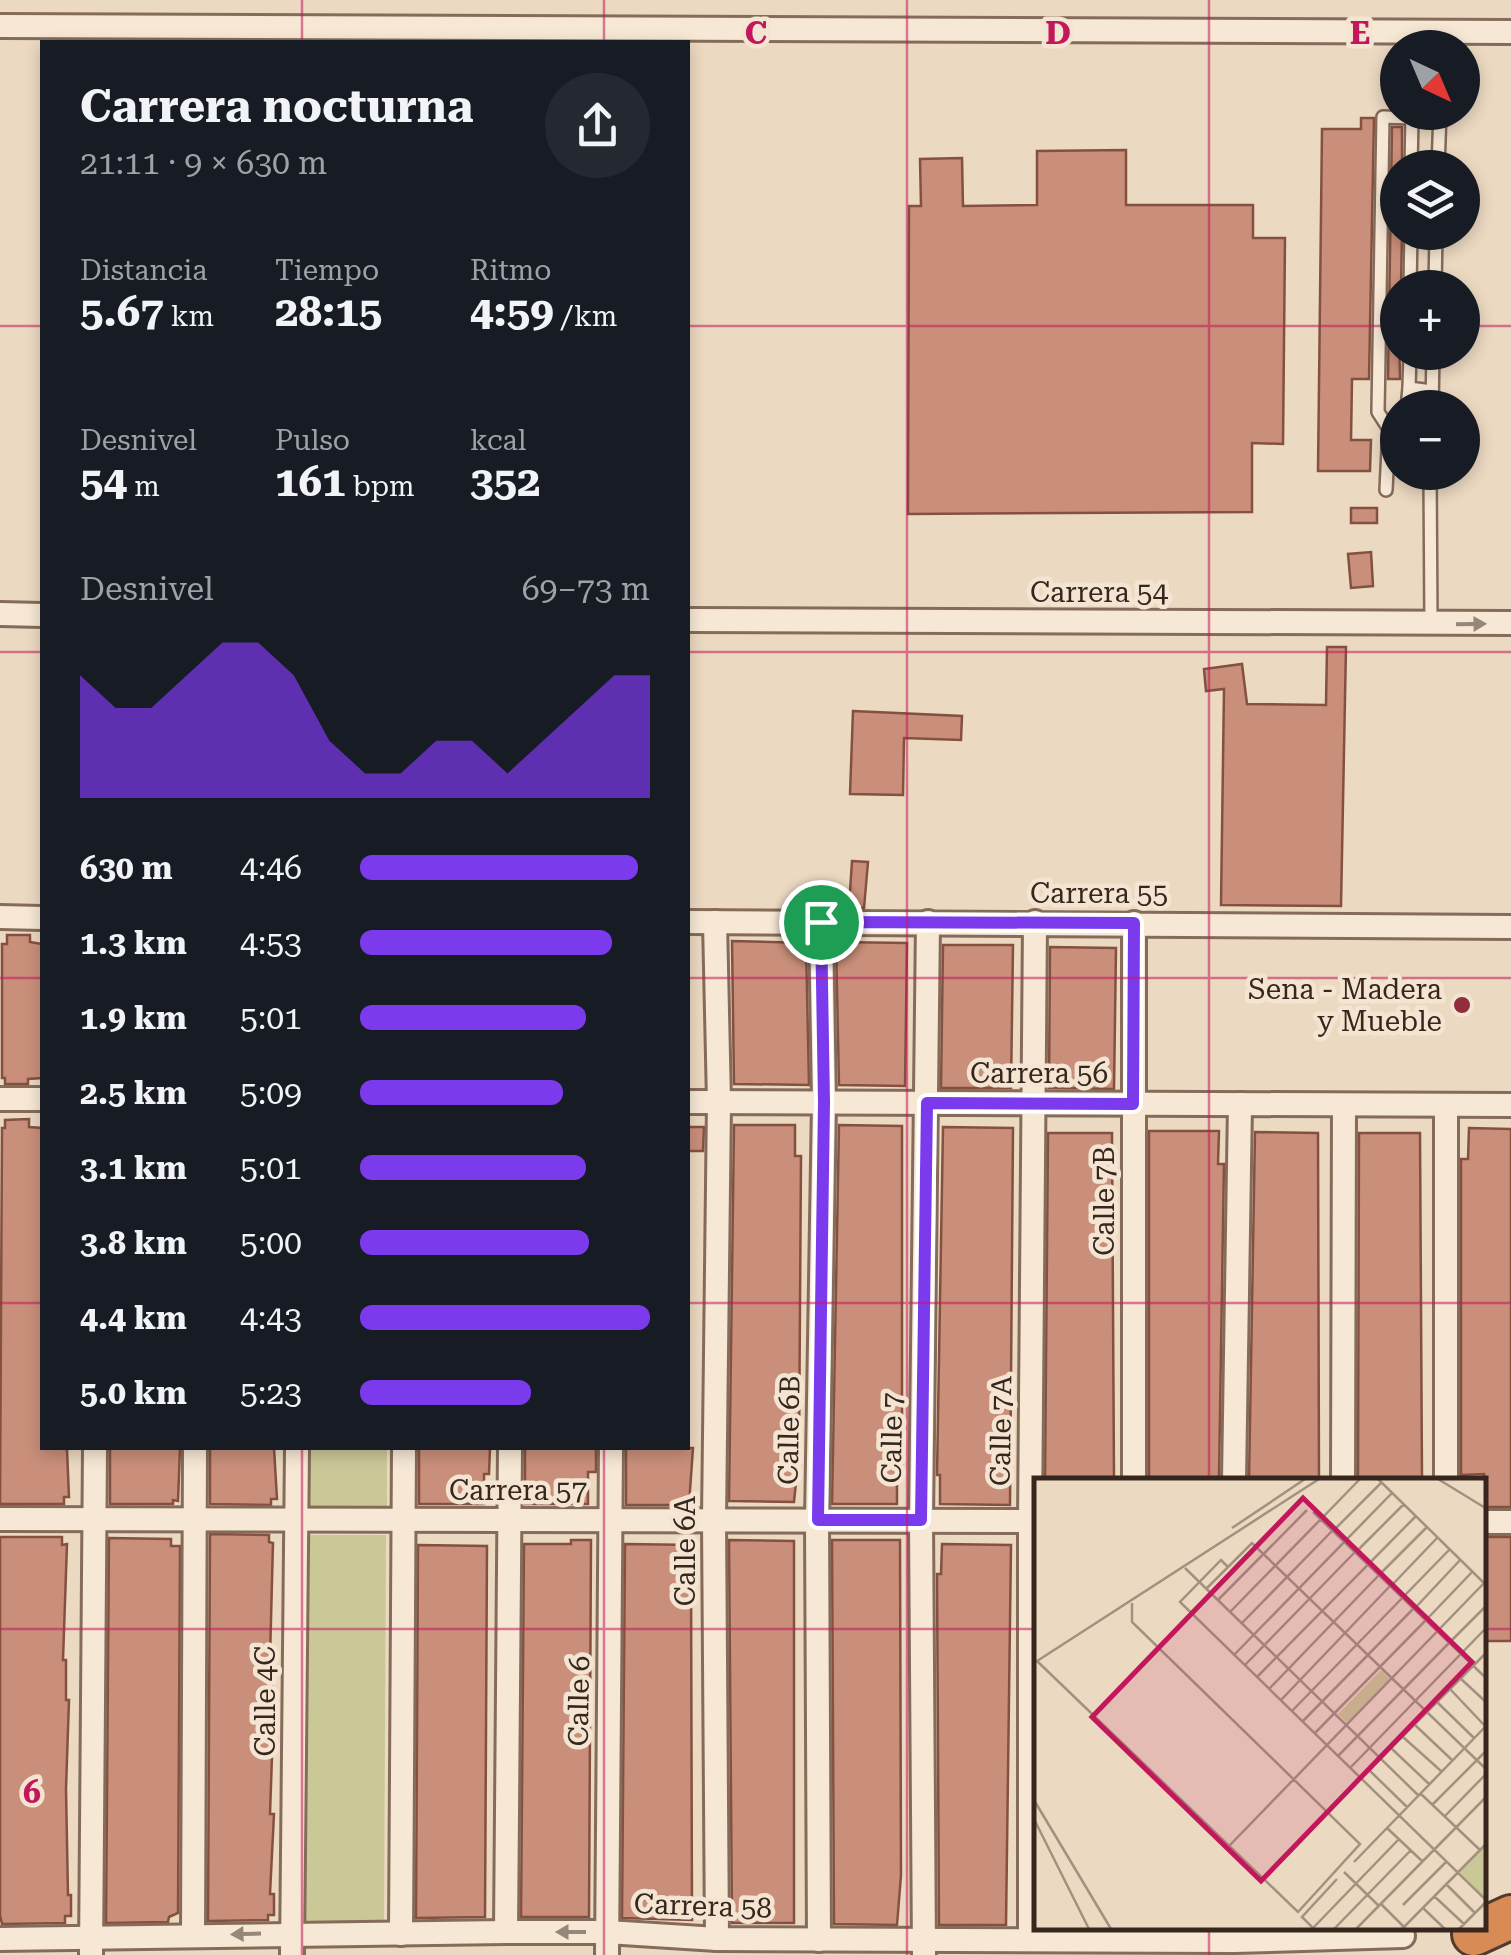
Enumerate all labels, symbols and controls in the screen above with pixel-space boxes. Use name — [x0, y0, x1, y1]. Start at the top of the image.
text: C — [745, 14, 767, 52]
text: D — [1045, 14, 1071, 52]
text: E — [1350, 14, 1370, 52]
north arrow — [1380, 30, 1480, 130]
map controls — [1380, 30, 1480, 490]
button: share — [545, 73, 650, 178]
text: Carrera nocturna — [80, 80, 473, 133]
text: 21:11 · 9 × 630 m — [80, 144, 327, 182]
button: layers — [1380, 150, 1480, 250]
text: Distancia — [80, 254, 207, 287]
text: Tiempo — [275, 254, 379, 287]
text: Ritmo — [470, 254, 552, 287]
button: + — [1380, 270, 1480, 370]
text: 5.67 — [80, 287, 164, 336]
text: 28:15 — [275, 287, 382, 336]
text: 4:59 — [470, 287, 554, 336]
text: km — [164, 300, 214, 333]
text: /km — [554, 300, 617, 333]
button: − — [1380, 390, 1480, 490]
text: Desnivel — [80, 424, 197, 457]
text: Pulso — [275, 424, 350, 457]
text: kcal — [470, 424, 526, 457]
text: 54 — [80, 457, 127, 506]
text: 161 — [275, 457, 346, 506]
text: 352 — [470, 457, 541, 506]
text: m — [127, 470, 160, 503]
text: bpm — [346, 470, 415, 503]
text: Desnivel — [80, 570, 214, 608]
text: 69–73 m — [522, 570, 650, 608]
street label: Carrera 54 — [1030, 576, 1168, 609]
one-way arrow — [1456, 616, 1488, 632]
text: 630 m — [80, 849, 173, 887]
text: 4:46 — [240, 849, 302, 887]
street label: Carrera 55 — [1030, 877, 1168, 910]
pin — [779, 880, 864, 965]
icon: arrive — [794, 895, 849, 950]
text: 1.3 km — [80, 924, 187, 962]
text: 4:53 — [240, 924, 302, 962]
place label: Sena - Madera y Mueble — [1248, 973, 1442, 1038]
marker: Sena - Madera y Mueble — [1451, 994, 1473, 1016]
text: 1.9 km — [80, 999, 187, 1037]
text: 5:01 — [240, 999, 302, 1037]
street label: Carrera 56 — [970, 1057, 1108, 1090]
text: 2.5 km — [80, 1074, 187, 1112]
text: 5:09 — [240, 1074, 302, 1112]
street label: Calle 7B — [1088, 1146, 1121, 1256]
text: 3.1 km — [80, 1149, 187, 1187]
text: 5:01 — [240, 1149, 302, 1187]
text: 3.8 km — [80, 1224, 187, 1262]
text: 5:00 — [240, 1224, 302, 1262]
text: 4.4 km — [80, 1299, 187, 1337]
text: 4:43 — [240, 1299, 302, 1337]
text: 5.0 km — [80, 1374, 187, 1412]
text: 5:23 — [240, 1374, 302, 1412]
street label: Calle 6B — [772, 1375, 806, 1485]
street label: Calle 7A — [984, 1375, 1018, 1486]
street label: Calle 7 — [875, 1392, 909, 1484]
street label: Carrera 57 — [449, 1474, 587, 1507]
inset map — [1034, 1478, 1486, 1930]
street label: Calle 6A — [669, 1495, 702, 1606]
street label: Calle 4C — [249, 1646, 282, 1756]
street label: Calle 6 — [562, 1655, 596, 1747]
text: 6 — [23, 1773, 41, 1811]
street label: Carrera 58 — [633, 1887, 773, 1925]
one-way arrow — [554, 1924, 586, 1940]
one-way arrow — [230, 1926, 262, 1942]

